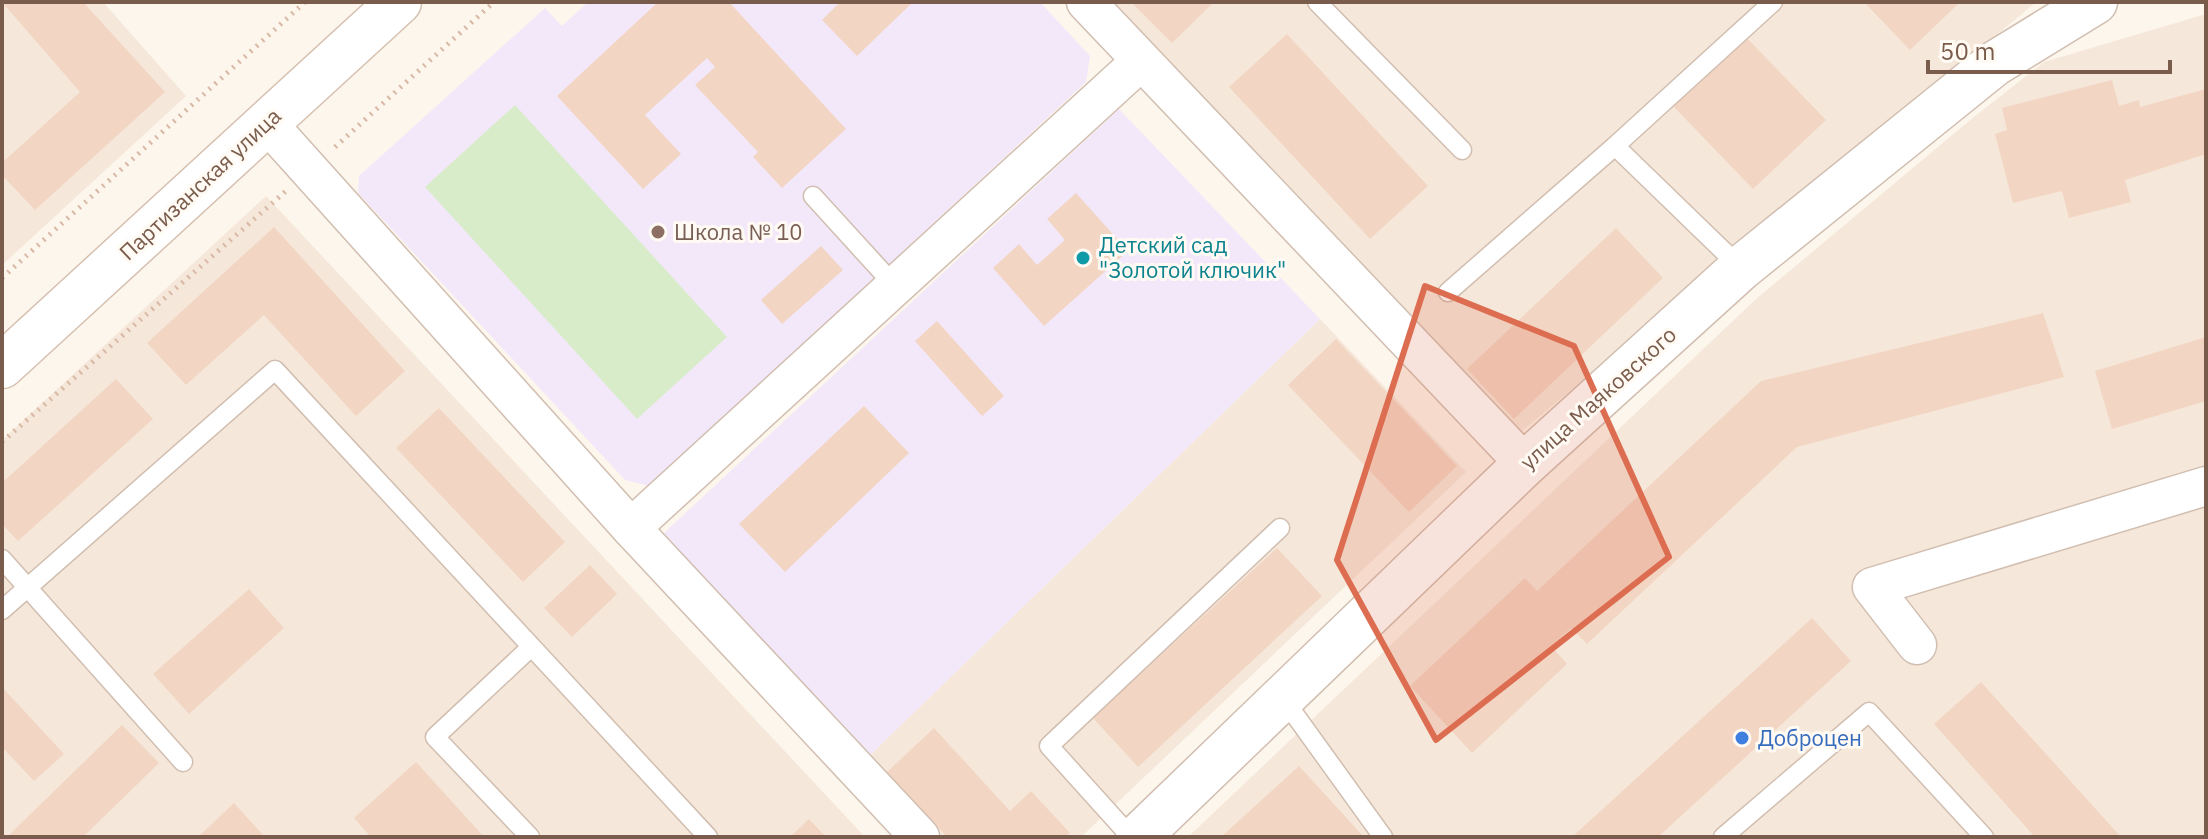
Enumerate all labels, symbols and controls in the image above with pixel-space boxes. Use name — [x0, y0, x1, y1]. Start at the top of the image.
scale bar — [1928, 24, 2170, 74]
text: 50 m — [1940, 35, 1995, 67]
street label: Партизанская улица — [113, 101, 287, 266]
place label: Школа № 10 — [674, 217, 803, 246]
marker: Школа № 10 — [649, 223, 667, 241]
place label: Детский сад "Золотой ключик" — [1099, 230, 1286, 284]
marker: Детский сад "Золотой ключик" — [1074, 249, 1092, 267]
street label: улица Маяковского — [1513, 320, 1682, 475]
place label: Доброцен — [1758, 723, 1862, 752]
marker: Доброцен — [1733, 729, 1751, 747]

